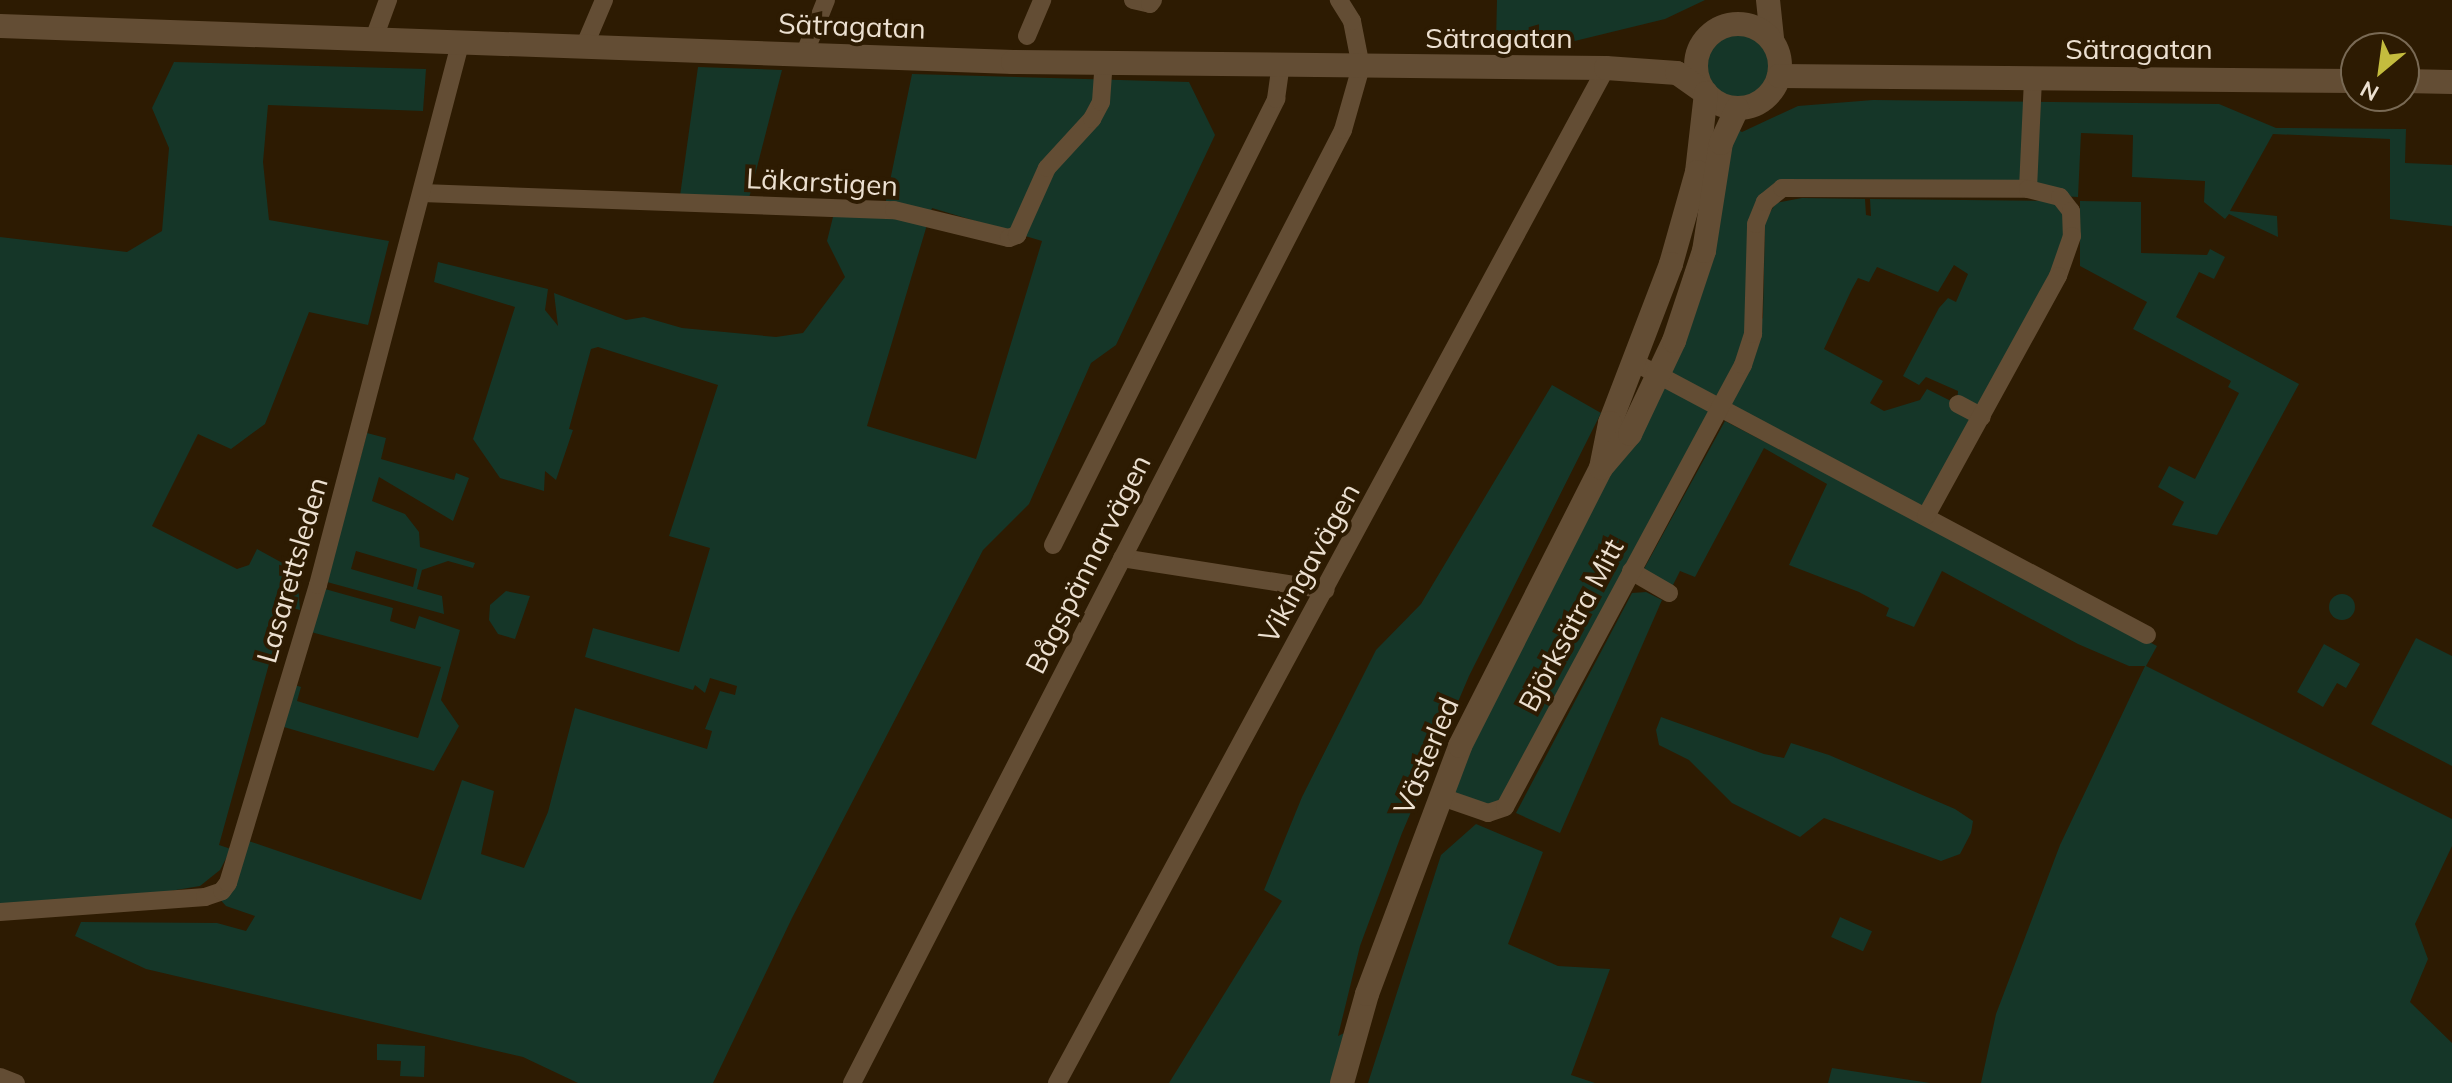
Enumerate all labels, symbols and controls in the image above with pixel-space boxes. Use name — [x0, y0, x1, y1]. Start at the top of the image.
street label: Sätragatan — [778, 7, 926, 45]
street label: Sätragatan — [1425, 21, 1573, 55]
street label: Sätragatan — [2065, 32, 2213, 66]
north arrow — [2340, 32, 2420, 112]
text: N — [2355, 75, 2383, 108]
street label: Läkarstigen — [745, 161, 899, 203]
street label: Bågspännarvägen — [1018, 449, 1158, 679]
street label: Lasarettsleden — [249, 473, 335, 667]
street label: Vikingavägen — [1251, 477, 1367, 649]
street label: Björksätra Mitt — [1511, 533, 1631, 717]
street label: Västerled — [1386, 692, 1466, 820]

